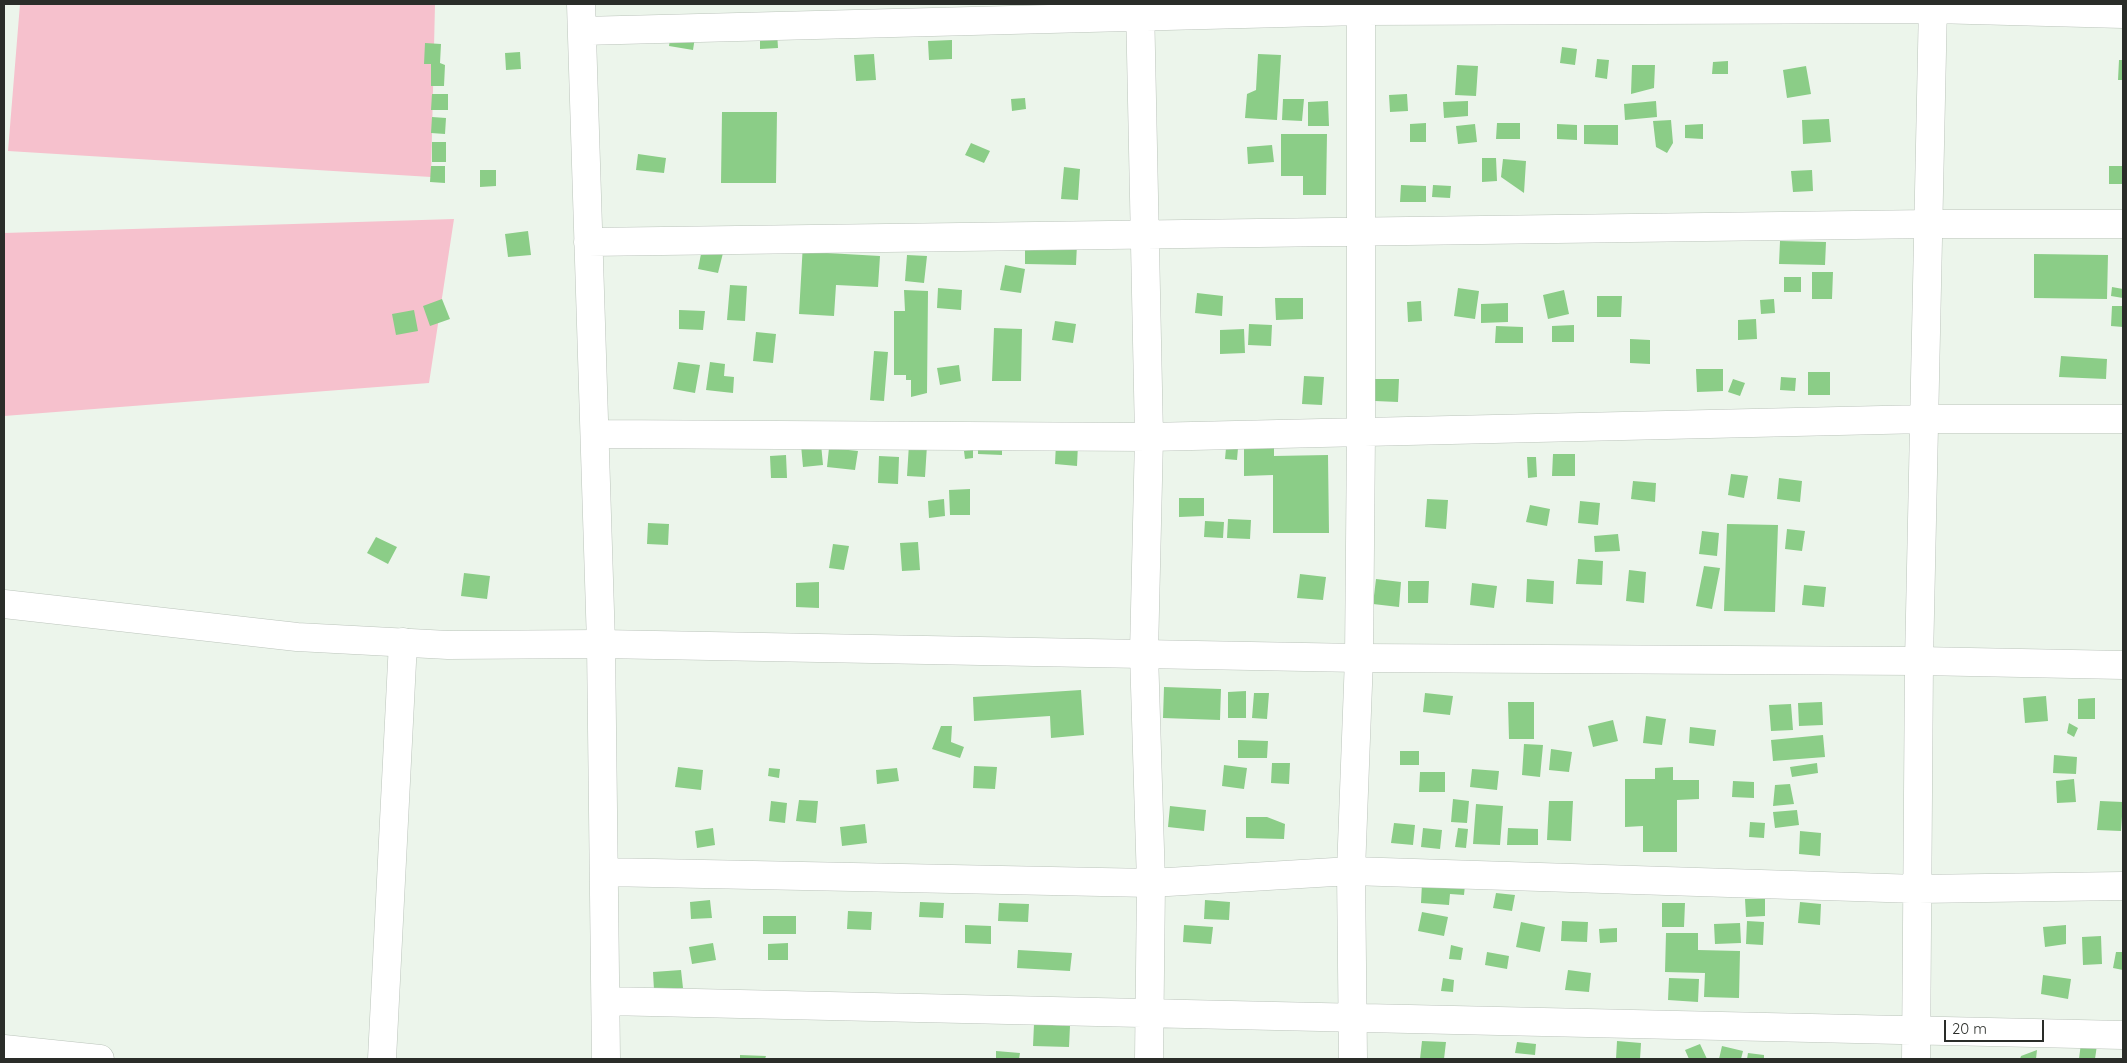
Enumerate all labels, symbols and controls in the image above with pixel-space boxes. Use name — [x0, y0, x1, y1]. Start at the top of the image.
scale bar — [1947, 1010, 2047, 1042]
text: 20 m — [1952, 1019, 1987, 1038]

